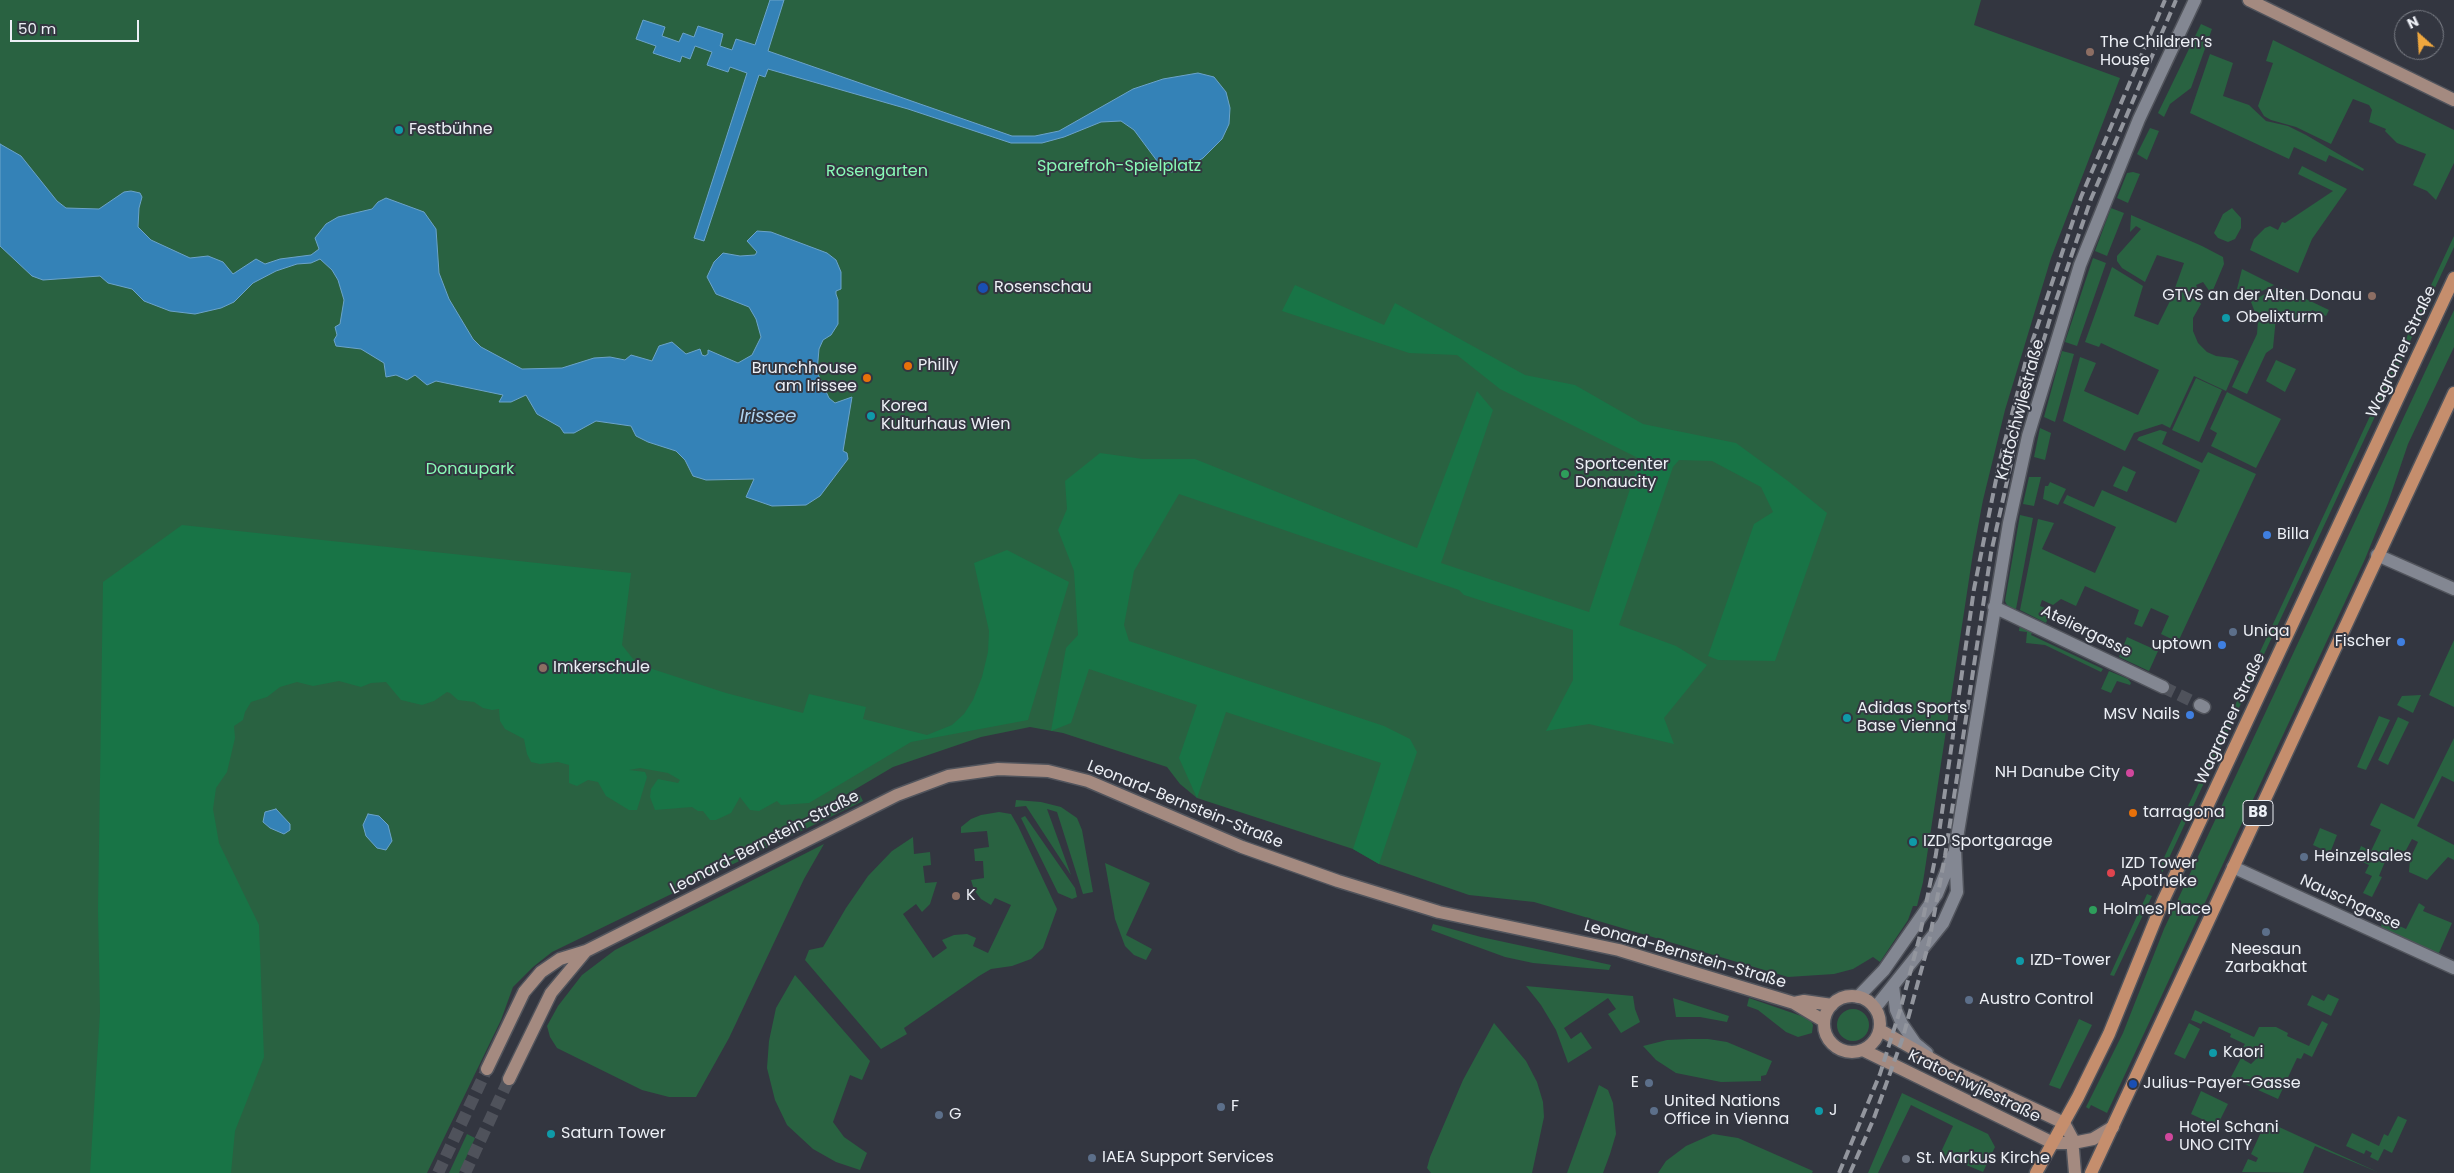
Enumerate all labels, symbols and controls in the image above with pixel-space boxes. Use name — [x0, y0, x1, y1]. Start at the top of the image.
scale bar — [12, 10, 141, 42]
north arrow — [2394, 10, 2444, 60]
text: N — [2404, 11, 2422, 34]
text: 50 m — [18, 18, 56, 39]
place label: The Children’s House — [2100, 33, 2212, 71]
marker: The Children’s House — [2084, 46, 2096, 58]
place label: Festbühne — [409, 120, 493, 140]
marker: Festbühne — [393, 124, 405, 136]
park label: Sparefroh-Spielplatz — [1037, 157, 1201, 177]
park label: Rosengarten — [826, 162, 928, 182]
place label: Rosenschau — [994, 278, 1092, 298]
marker: Rosenschau — [976, 281, 990, 295]
street label: Wagramer Straße — [2363, 283, 2441, 421]
place label: GTVS an der Alten Donau — [2162, 286, 2362, 306]
marker: GTVS an der Alten Donau — [2366, 290, 2378, 302]
place label: Obelixturm — [2236, 308, 2323, 328]
marker: Obelixturm — [2220, 312, 2232, 324]
street label: Kratochwjlestraße — [1993, 337, 2049, 483]
place label: Philly — [918, 356, 958, 376]
place label: Brunchhouse am Irissee — [752, 359, 857, 397]
marker: Philly — [902, 360, 914, 372]
marker: Brunchhouse am Irissee — [861, 372, 873, 384]
place label: Korea Kulturhaus Wien — [881, 397, 1010, 435]
water label: Irissee — [740, 406, 796, 428]
marker: Korea Kulturhaus Wien — [865, 410, 877, 422]
place label: Sportcenter Donaucity — [1575, 455, 1669, 493]
park label: Donaupark — [426, 460, 514, 480]
marker: Sportcenter Donaucity — [1559, 468, 1571, 480]
place label: Billa — [2277, 525, 2309, 545]
marker: Billa — [2261, 529, 2273, 541]
street label: Ateliergasse — [2038, 602, 2134, 662]
place label: Uniqa — [2243, 622, 2290, 642]
marker: Uniqa — [2227, 626, 2239, 638]
place label: Fischer — [2335, 632, 2391, 652]
place label: uptown — [2152, 635, 2212, 655]
marker: Fischer — [2395, 636, 2407, 648]
marker: uptown — [2216, 639, 2228, 651]
street label: Wagramer Straße — [2192, 650, 2270, 788]
place label: Imkerschule — [553, 658, 650, 678]
marker: Imkerschule — [537, 662, 549, 674]
place label: Adidas Sports Base Vienna — [1857, 699, 1967, 737]
place label: MSV Nails — [2103, 705, 2180, 725]
marker: MSV Nails — [2184, 709, 2196, 721]
marker: Adidas Sports Base Vienna — [1841, 712, 1853, 724]
street label: Leonard-Bernstein-Straße — [1084, 757, 1286, 853]
place label: NH Danube City — [1995, 763, 2120, 783]
marker: NH Danube City — [2124, 767, 2136, 779]
street label: Leonard-Bernstein-Straße — [667, 787, 863, 899]
road number: B8 — [2243, 800, 2273, 826]
place label: tarragona — [2143, 803, 2225, 823]
marker: tarragona — [2127, 807, 2139, 819]
place label: IZD Sportgarage — [1923, 832, 2053, 852]
marker: IZD Sportgarage — [1907, 836, 1919, 848]
place label: Heinzelsales — [2314, 847, 2412, 867]
marker: Heinzelsales — [2298, 851, 2310, 863]
place label: IZD Tower Apotheke — [2121, 854, 2197, 892]
marker: IZD Tower Apotheke — [2105, 867, 2117, 879]
street label: Nauschgasse — [2297, 871, 2403, 935]
place label: K — [966, 886, 976, 906]
marker: K — [950, 890, 962, 902]
place label: Holmes Place — [2103, 900, 2211, 920]
marker: Holmes Place — [2087, 904, 2099, 916]
street label: Leonard-Bernstein-Straße — [1582, 917, 1788, 993]
marker: Neesaun Zarbakhat — [2260, 926, 2272, 938]
place label: Neesaun Zarbakhat — [2225, 940, 2307, 978]
place label: IZD-Tower — [2030, 951, 2111, 971]
marker: IZD-Tower — [2014, 955, 2026, 967]
place label: Austro Control — [1979, 990, 2093, 1010]
marker: Austro Control — [1963, 994, 1975, 1006]
place label: Kaori — [2223, 1043, 2264, 1063]
street label: Kratochwjlestraße — [1905, 1047, 2043, 1127]
marker: Kaori — [2207, 1047, 2219, 1059]
place label: E — [1631, 1073, 1639, 1093]
place label: Julius-Payer-Gasse — [2143, 1074, 2301, 1094]
marker: E — [1643, 1077, 1655, 1089]
marker: Julius-Payer-Gasse — [2127, 1078, 2139, 1090]
place label: United Nations Office in Vienna — [1664, 1092, 1789, 1130]
place label: F — [1231, 1097, 1239, 1117]
marker: F — [1215, 1101, 1227, 1113]
place label: J — [1829, 1101, 1837, 1121]
place label: G — [949, 1105, 961, 1125]
marker: United Nations Office in Vienna — [1648, 1105, 1660, 1117]
marker: J — [1813, 1105, 1825, 1117]
marker: G — [933, 1109, 945, 1121]
place label: Hotel Schani UNO CITY — [2179, 1118, 2279, 1156]
place label: Saturn Tower — [561, 1124, 666, 1144]
marker: Saturn Tower — [545, 1128, 557, 1140]
marker: Hotel Schani UNO CITY — [2163, 1131, 2175, 1143]
place label: IAEA Support Services — [1102, 1148, 1274, 1168]
place label: St. Markus Kirche — [1916, 1149, 2050, 1169]
marker: IAEA Support Services — [1086, 1152, 1098, 1164]
marker: St. Markus Kirche — [1900, 1153, 1912, 1165]

